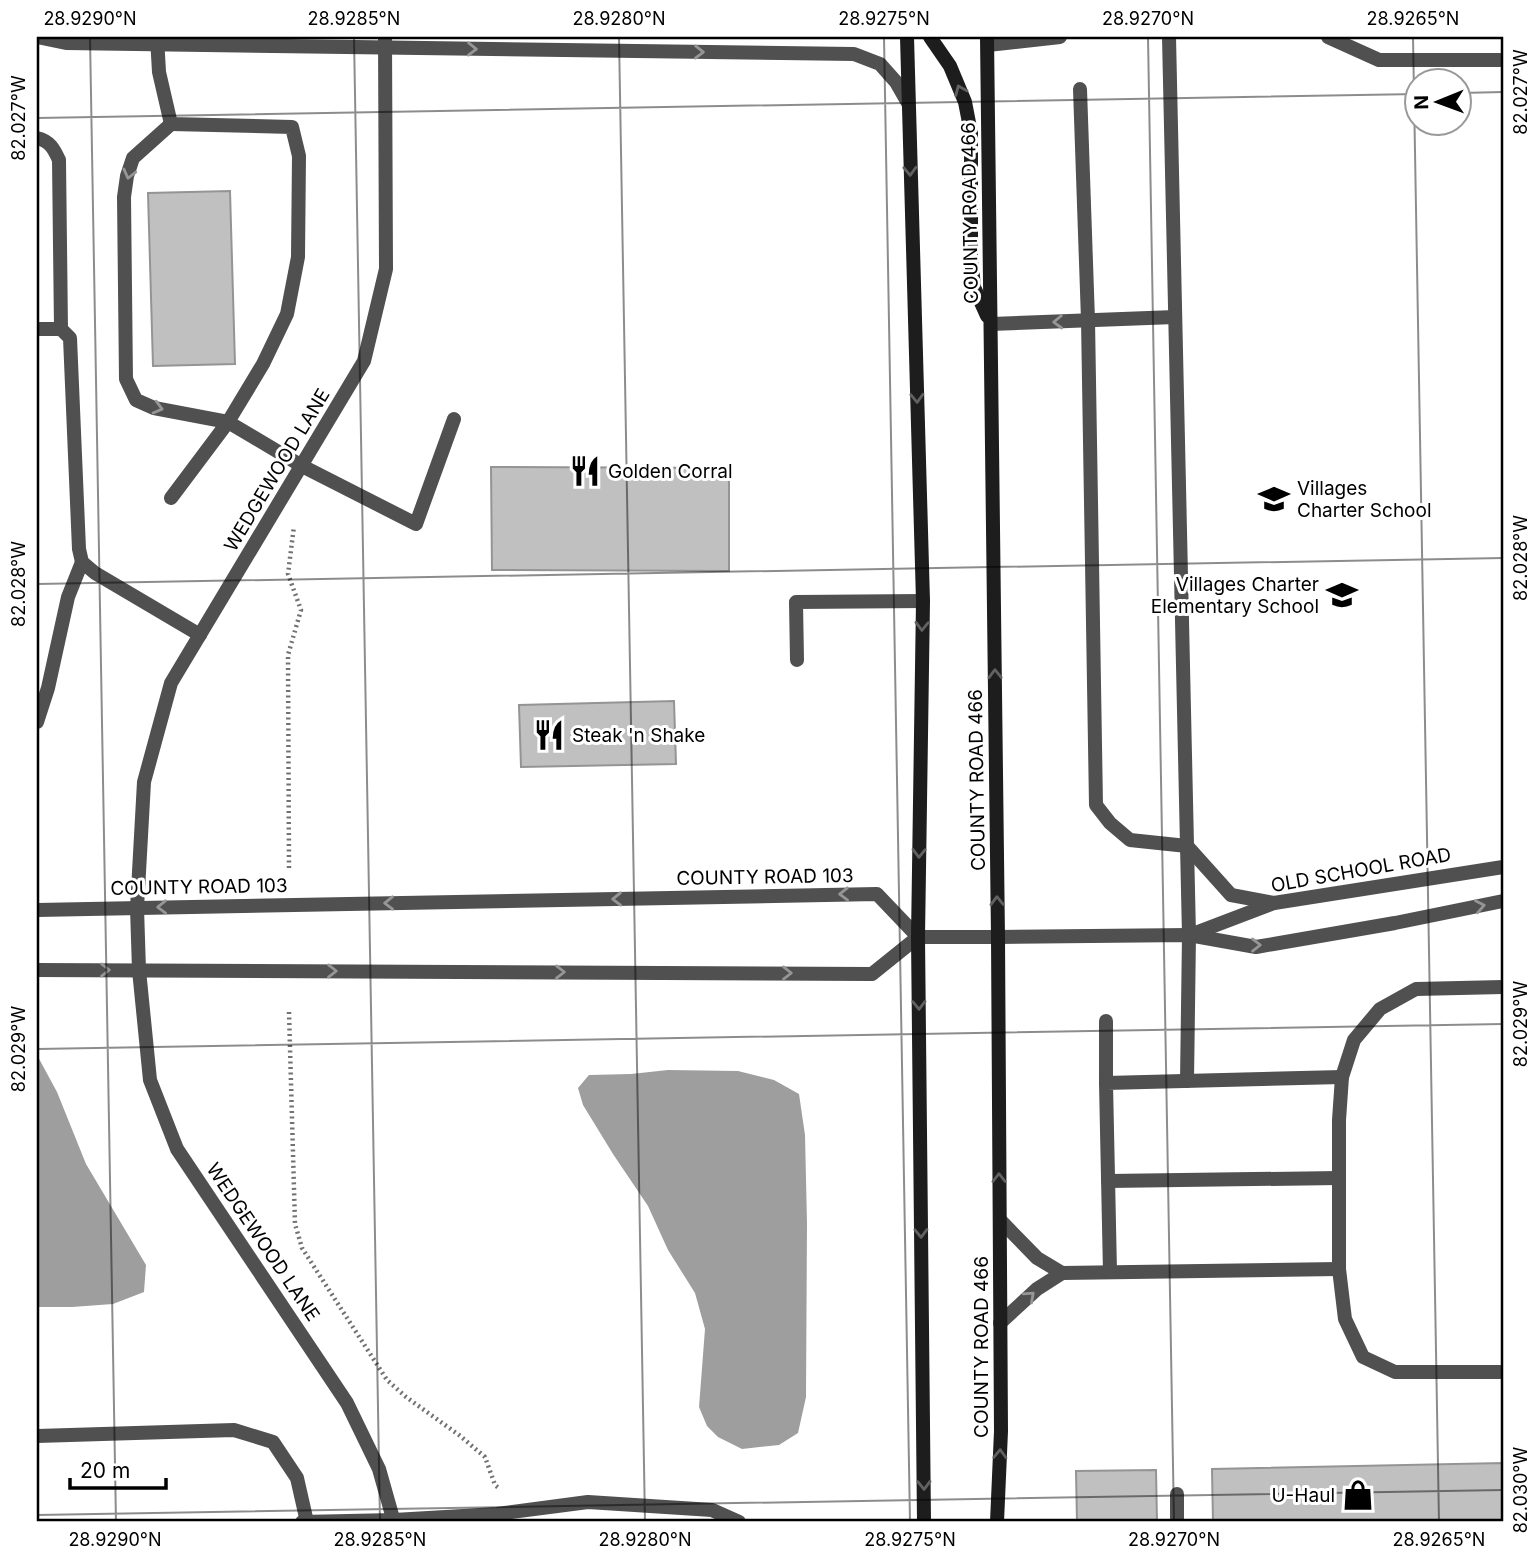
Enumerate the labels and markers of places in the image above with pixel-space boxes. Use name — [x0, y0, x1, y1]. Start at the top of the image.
restaurant icon: Golden Corral — [568, 454, 602, 488]
place label: Golden Corral — [608, 460, 733, 483]
place label: Villages Charter School — [1297, 477, 1432, 522]
school or university icon: Villages Charter School — [1257, 482, 1291, 516]
place label: Villages Charter Elementary School — [1151, 573, 1319, 618]
school or university icon: Villages Charter Elementary School — [1325, 578, 1359, 612]
restaurant icon: Steak 'n Shake — [532, 718, 566, 752]
place label: Steak 'n Shake — [572, 724, 705, 747]
shop icon: U-Haul — [1341, 1478, 1375, 1512]
place label: U-Haul — [1271, 1484, 1335, 1507]

